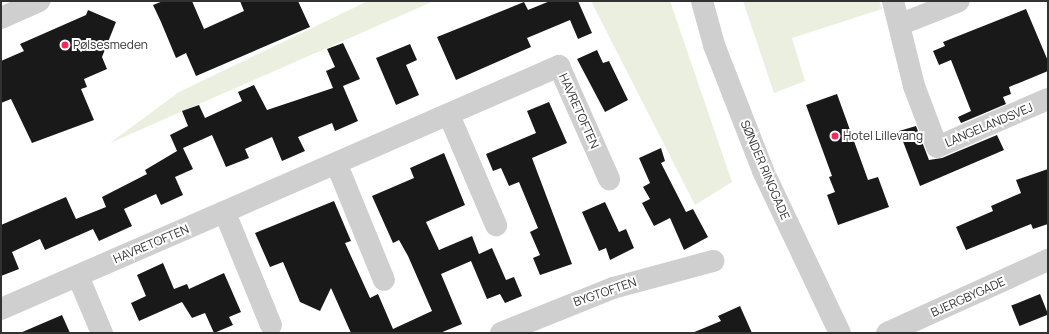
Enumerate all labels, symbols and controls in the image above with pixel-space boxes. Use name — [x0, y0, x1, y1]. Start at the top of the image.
place label: Pølsesmeden — [73, 38, 148, 52]
marker: Pølsesmeden — [60, 40, 70, 50]
street label: HAVRETOFTEN — [556, 71, 602, 151]
street label: LANGELANDSVEJ — [943, 100, 1035, 150]
street label: SØNDER RINGGADE — [737, 118, 793, 222]
place label: Hotel Lillevang — [843, 129, 923, 143]
marker: Hotel Lillevang — [830, 131, 840, 141]
street label: HAVRETOFTEN — [111, 222, 191, 266]
street label: BJERGBYGADE — [929, 274, 1007, 320]
street label: BYGTOFTEN — [572, 275, 638, 309]

